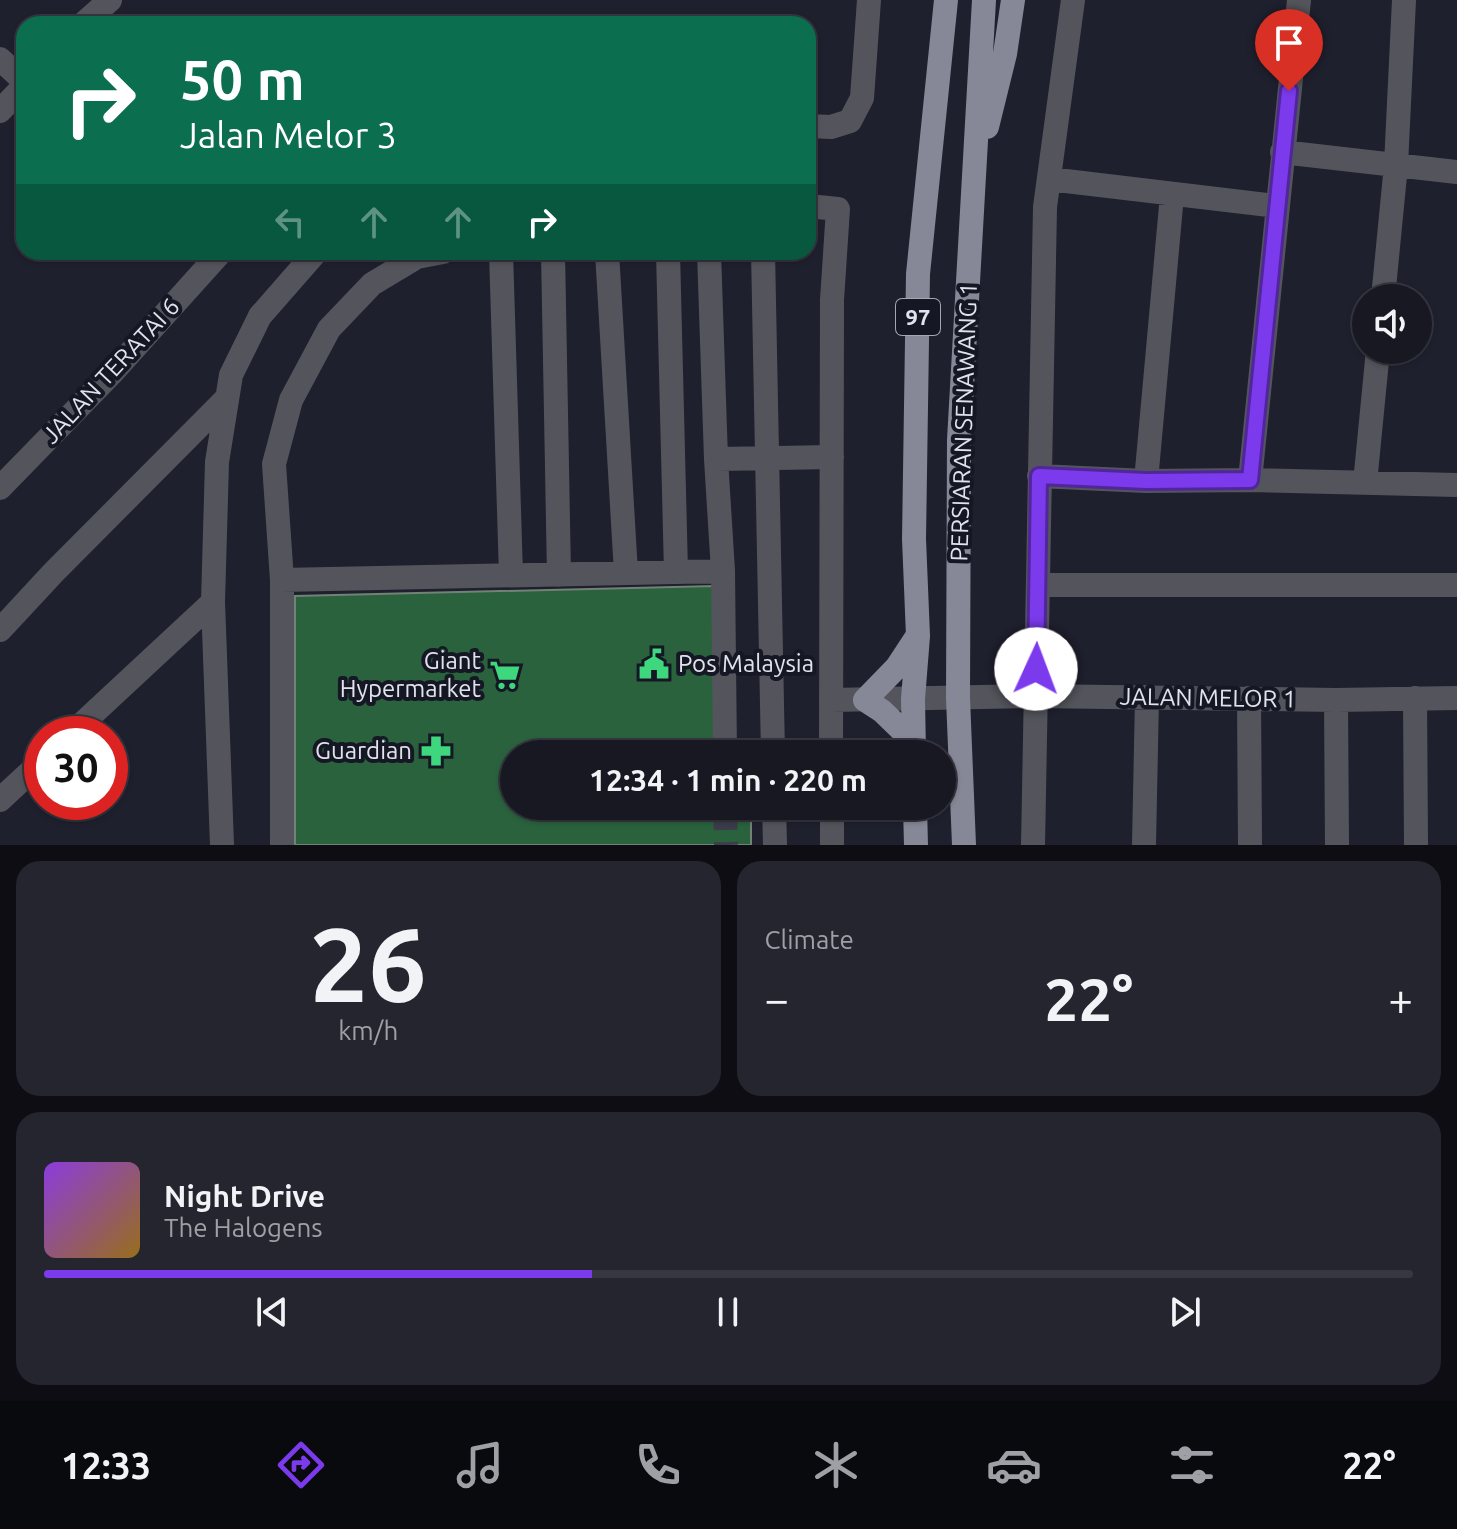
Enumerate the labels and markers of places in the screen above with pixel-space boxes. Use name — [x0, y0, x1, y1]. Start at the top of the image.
pin — [1255, 9, 1323, 91]
place label: Giant Hypermarket — [340, 647, 482, 702]
public building icon: Pos Malaysia — [637, 647, 671, 681]
place label: Pos Malaysia — [678, 650, 814, 677]
supermarket icon: Giant Hypermarket — [488, 658, 522, 692]
pharmacy icon: Guardian — [419, 734, 453, 768]
place label: Guardian — [315, 737, 412, 764]

